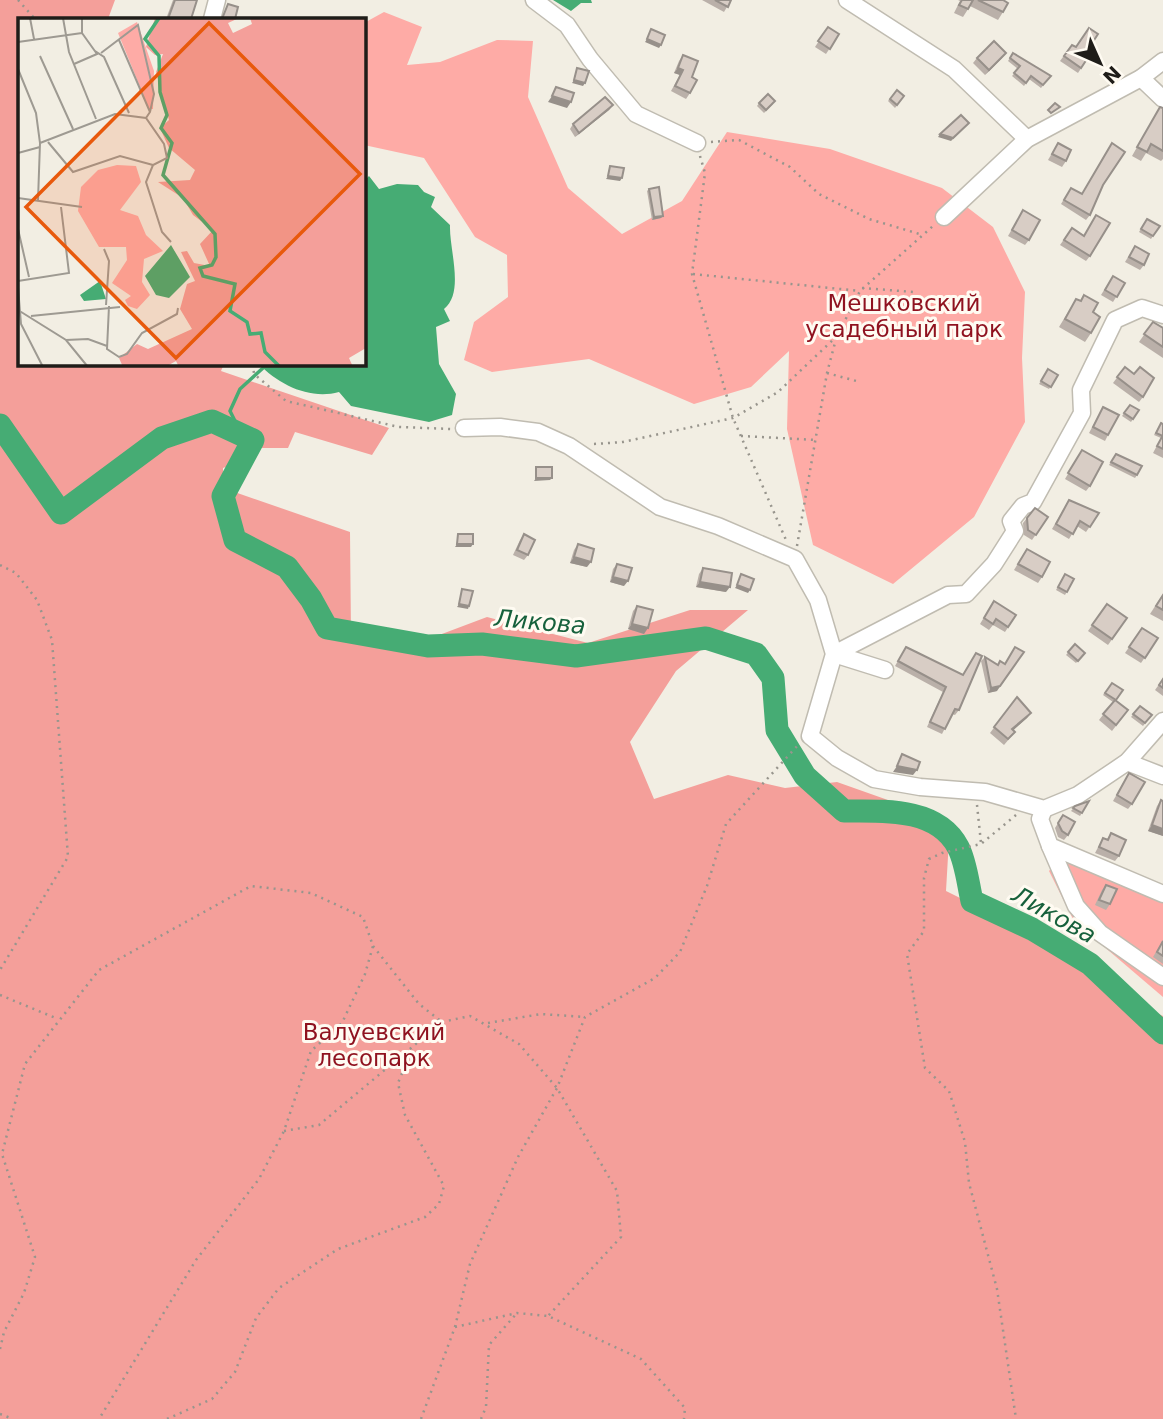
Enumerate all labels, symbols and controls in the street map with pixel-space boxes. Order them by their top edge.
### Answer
inset map [18,18,366,366]
north arrow [1065,28,1135,98]
text: N [1099,62,1125,88]
park label: Мешковский усадебный парк [805,290,1003,342]
water label: Ликова [492,604,587,640]
water label: Ликова [1006,880,1101,949]
park label: Валуевский лесопарк [303,1019,445,1071]

